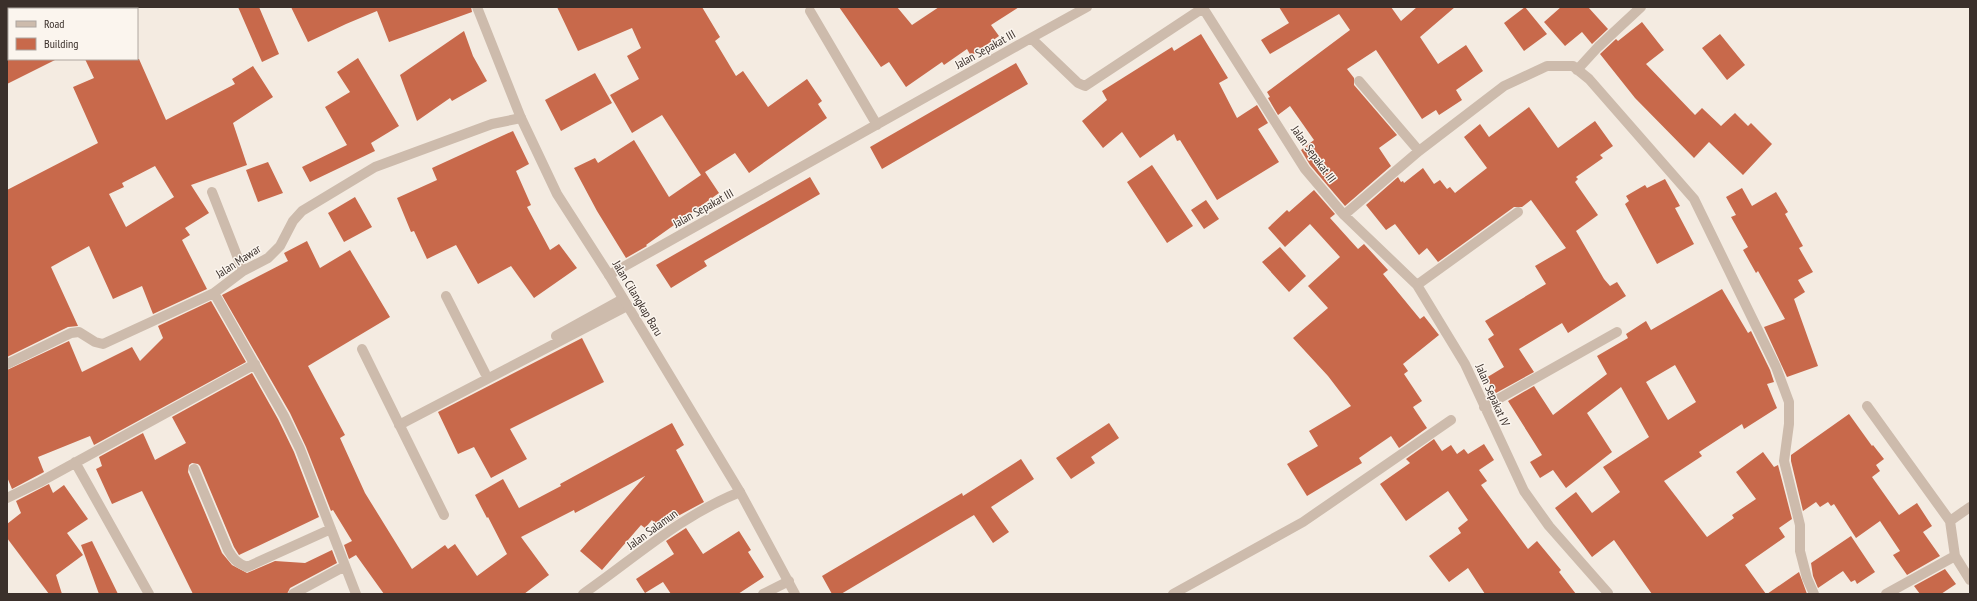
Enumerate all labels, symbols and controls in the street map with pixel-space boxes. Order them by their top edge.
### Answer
legend [8,8,138,60]
text: Road [44,16,64,31]
street label: Jalan Sepakat III [951,26,1018,72]
text: Building [44,36,79,51]
street label: Jalan Sepakat III [1288,122,1340,185]
street label: Jalan Sepakat III [669,185,736,231]
street label: Jalan Mawar [212,241,264,282]
street label: Jalan Cilangkap Baru [609,257,666,338]
street label: Jalan Sepakat IV [1472,360,1514,429]
street label: Jalan Salamun [623,506,680,553]

